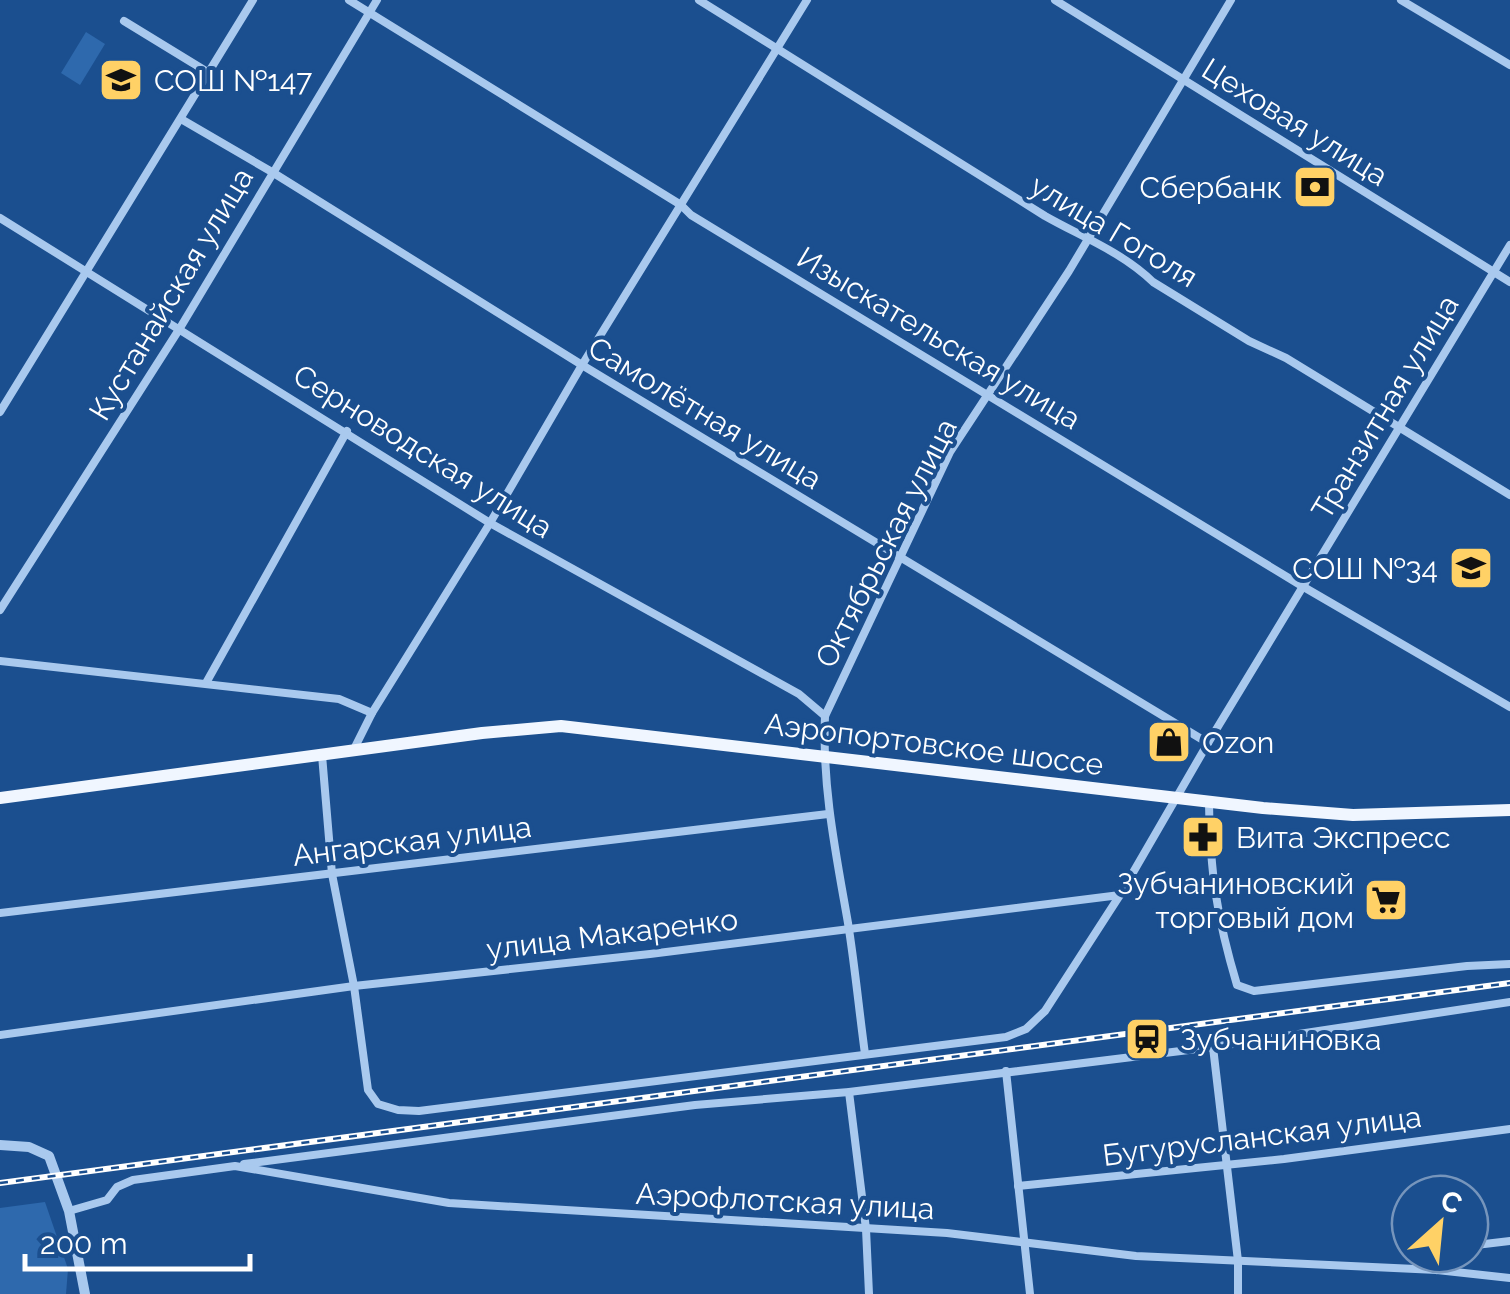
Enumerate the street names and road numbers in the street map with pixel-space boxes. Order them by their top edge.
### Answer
street label: Цеховая улица [1196,51,1394,193]
street label: Кустанайская улица [82,162,260,426]
street label: улица Гоголя [1024,167,1204,295]
street label: Изыскательская улица [791,239,1087,437]
street label: Транзитная улица [1304,289,1466,525]
street label: Самолётная улица [582,330,828,496]
street label: Серноводская улица [287,357,559,545]
street label: Октябрьская улица [808,413,964,673]
street label: Аэропортовское шоссе [763,706,1105,782]
street label: Ангарская улица [291,809,533,873]
street label: улица Макаренко [484,901,740,967]
street label: Бугурусланская улица [1101,1099,1423,1173]
street label: Аэрофлотская улица [635,1176,935,1226]

